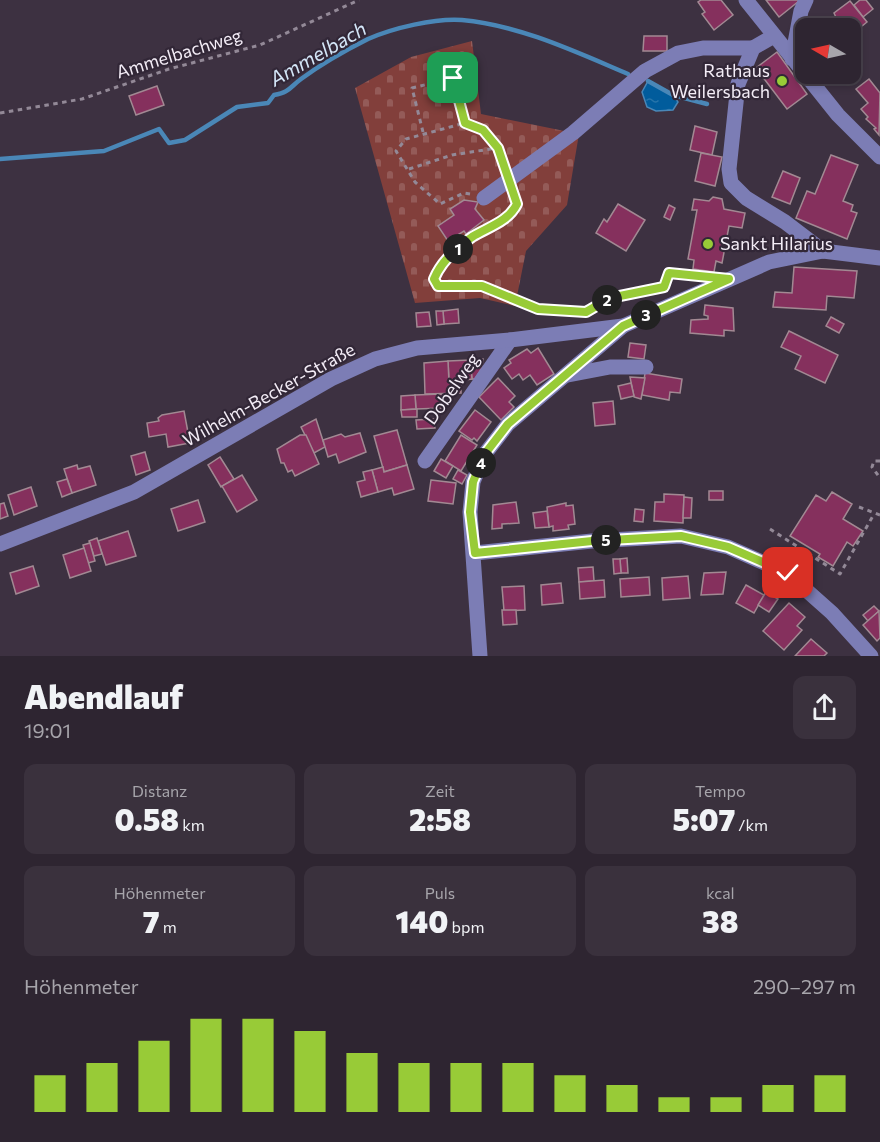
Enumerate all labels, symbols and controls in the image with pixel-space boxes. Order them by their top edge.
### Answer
water label: Ammelbach [264,16,370,91]
north arrow [795,18,861,84]
map controls [795,18,861,84]
street label: Ammelbachweg [113,23,244,83]
pin [427,52,478,103]
place label: Rathaus Weilersbach [670,59,770,102]
icon: arrive [436,61,469,94]
marker: Rathaus Weilersbach [775,74,789,88]
place label: Sankt Hilarius [720,232,833,254]
pin: 1 [443,234,473,264]
marker: Sankt Hilarius [701,237,715,251]
text: 1 [454,239,462,258]
pin: 2 [592,285,622,315]
text: 2 [602,290,612,309]
pin: 3 [631,300,661,330]
text: 3 [641,305,651,324]
street label: Wilhelm-Becker-Straße [179,338,358,451]
street label: Dobelweg [419,348,484,428]
pin: 4 [466,448,496,478]
text: 4 [476,453,486,472]
pin: 5 [591,525,621,555]
text: 5 [601,530,611,549]
pin [762,547,813,598]
icon: check [771,556,804,589]
text: Abendlauf [24,675,183,716]
button: share [793,676,856,739]
text: 19:01 [24,718,71,742]
text: Distanz [132,781,187,800]
text: Zeit [425,781,455,800]
text: Tempo [695,781,746,800]
text: 0.58 [115,800,179,837]
text: 2:58 [409,800,471,837]
text: 5:07 [673,800,735,837]
text: km [179,815,205,834]
text: /km [735,815,768,834]
text: Höhenmeter [114,883,206,902]
text: Puls [425,883,455,902]
text: kcal [706,883,735,902]
text: 7 [143,902,160,939]
text: 140 [396,902,448,939]
text: 38 [702,902,739,939]
text: m [160,917,177,936]
text: bpm [448,917,484,936]
text: Höhenmeter [24,974,139,998]
text: 290–297 m [753,974,856,998]

